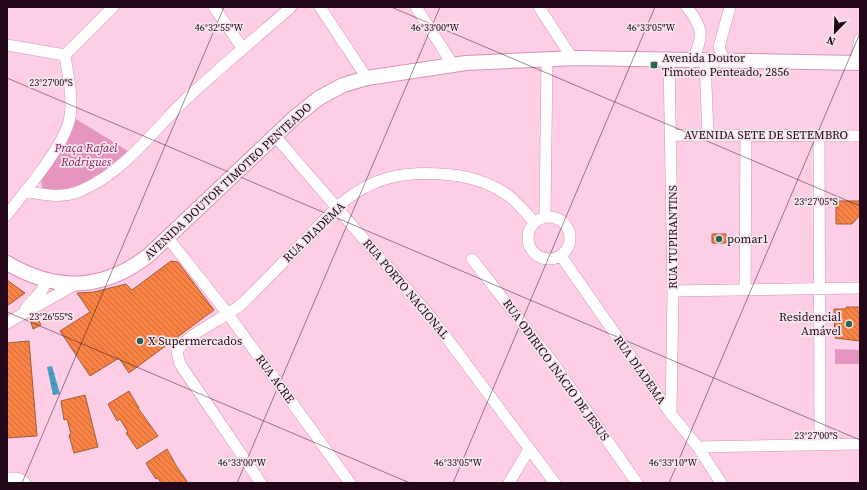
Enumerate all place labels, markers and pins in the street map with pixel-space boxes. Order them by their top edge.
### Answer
place label: Avenida Doutor Timoteo Penteado, 2856 [662,50,789,80]
marker: Avenida Doutor Timoteo Penteado, 2856 [649,60,659,70]
place label: pomar1 [727,231,769,247]
marker: pomar1 [714,234,724,244]
place label: Residencial Amável [779,309,841,339]
marker: Residencial Amável [844,319,854,329]
place label: X Supermercados [148,333,242,349]
marker: X Supermercados [135,336,145,346]

